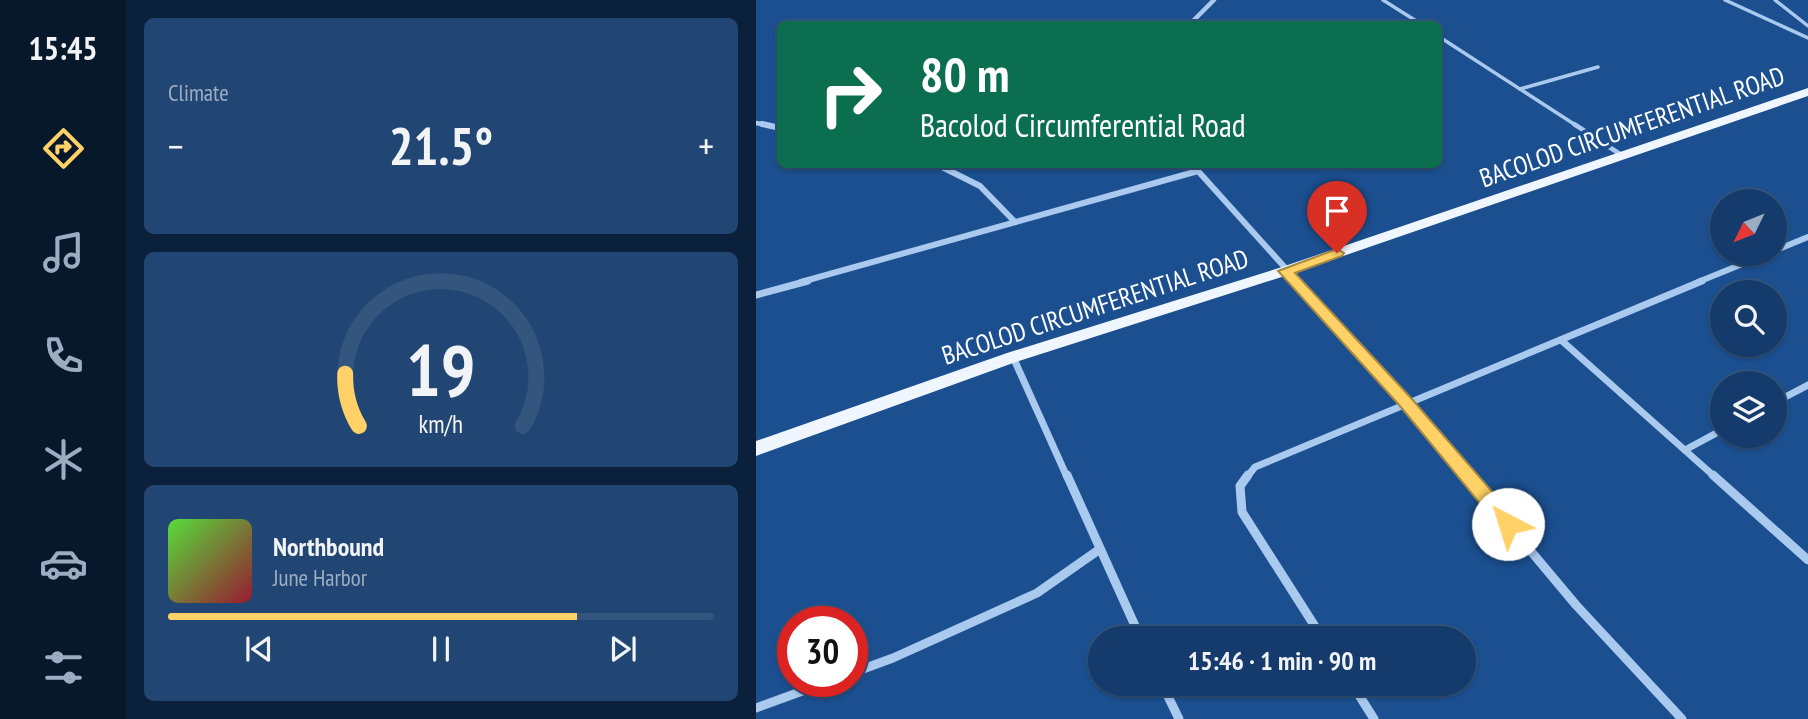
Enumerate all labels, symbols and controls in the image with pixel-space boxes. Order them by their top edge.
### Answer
text: 15:45 [28,27,98,69]
text: 80 m [920,42,1009,106]
icon: right [805,49,896,140]
street label: BACOLOD CIRCUMFERENTIAL ROAD [1475,59,1789,194]
text: Climate [168,78,229,107]
text: Bacolod Circumferential Road [920,104,1246,146]
text: 21.5° [389,112,493,179]
text: − [168,121,184,170]
text: + [698,121,714,170]
icon: directions [39,124,88,173]
pin [1307,181,1367,253]
north arrow [1710,189,1787,266]
map controls [1710,189,1787,448]
icon: arrive [1318,192,1356,230]
icon: music [39,228,88,277]
street label: BACOLOD CIRCUMFERENTIAL ROAD [937,241,1252,372]
button: search [1710,280,1787,357]
text: 19 [406,322,476,416]
icon: phone [39,331,88,380]
button: layers [1710,371,1787,448]
text: km/h [419,407,463,439]
icon: climate [39,435,88,484]
position arrow [1471,487,1545,561]
text: Northbound [273,530,384,563]
icon: car [39,539,88,588]
text: June Harbor [273,563,367,592]
speed limit sign: 30 [777,606,868,697]
icon: previous [240,630,278,668]
icon: pause [422,630,460,668]
icon: next [604,630,642,668]
icon: filters [39,643,88,692]
text: 15:46 · 1 min · 90 m [1188,644,1376,677]

